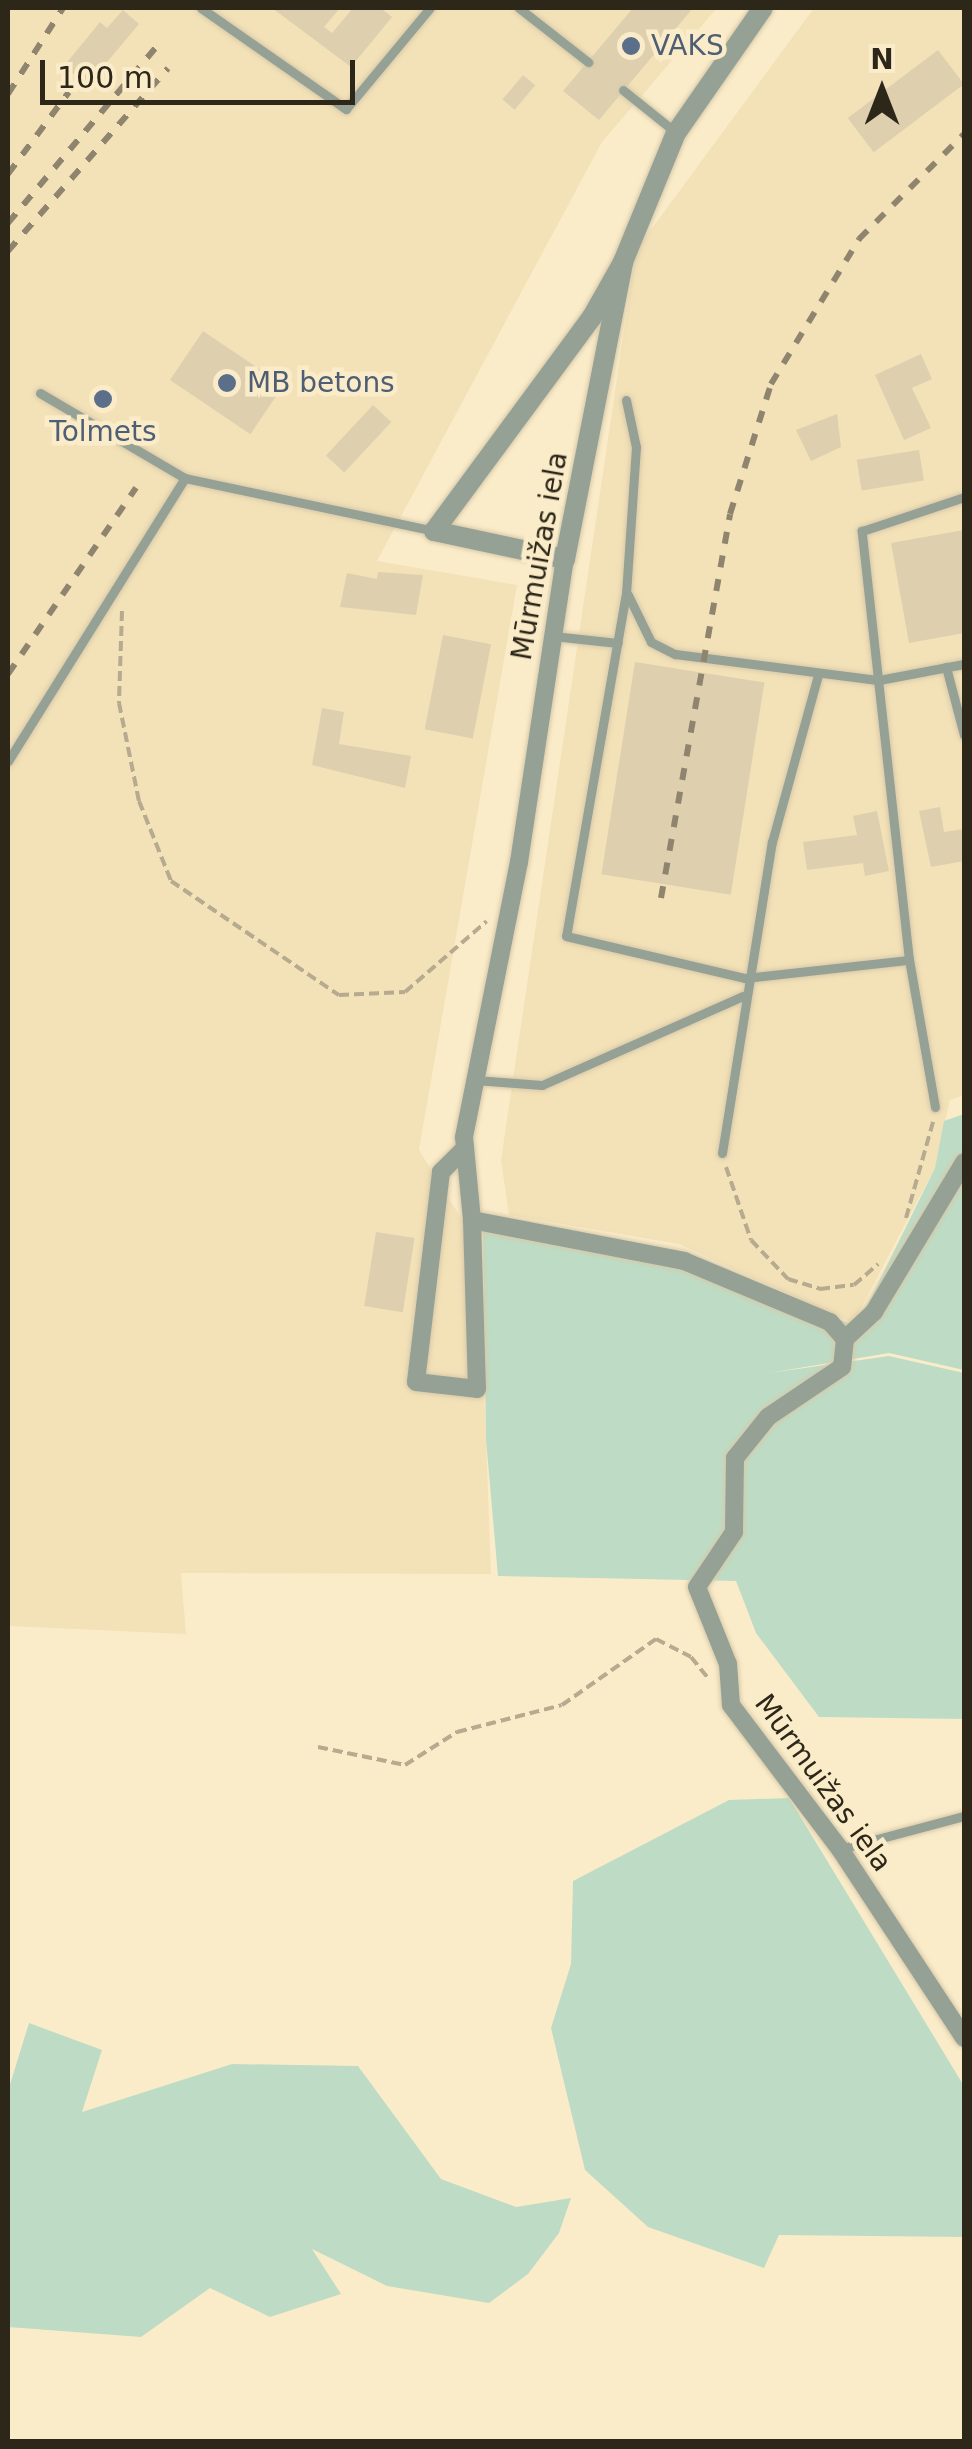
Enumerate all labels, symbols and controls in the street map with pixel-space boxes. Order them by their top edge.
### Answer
place label: VAKS [651,29,724,63]
marker: VAKS [620,35,642,57]
scale bar [45,40,360,102]
north arrow [832,40,932,140]
text: N [870,43,894,76]
text: 100 m [57,60,153,95]
place label: MB betons [247,366,395,400]
marker: MB betons [216,372,238,394]
marker: Tolmets [92,388,114,410]
place label: Tolmets [49,415,157,449]
street label: Mūrmuižas iela [505,449,575,663]
street label: Mūrmuižas iela [747,1688,899,1878]

